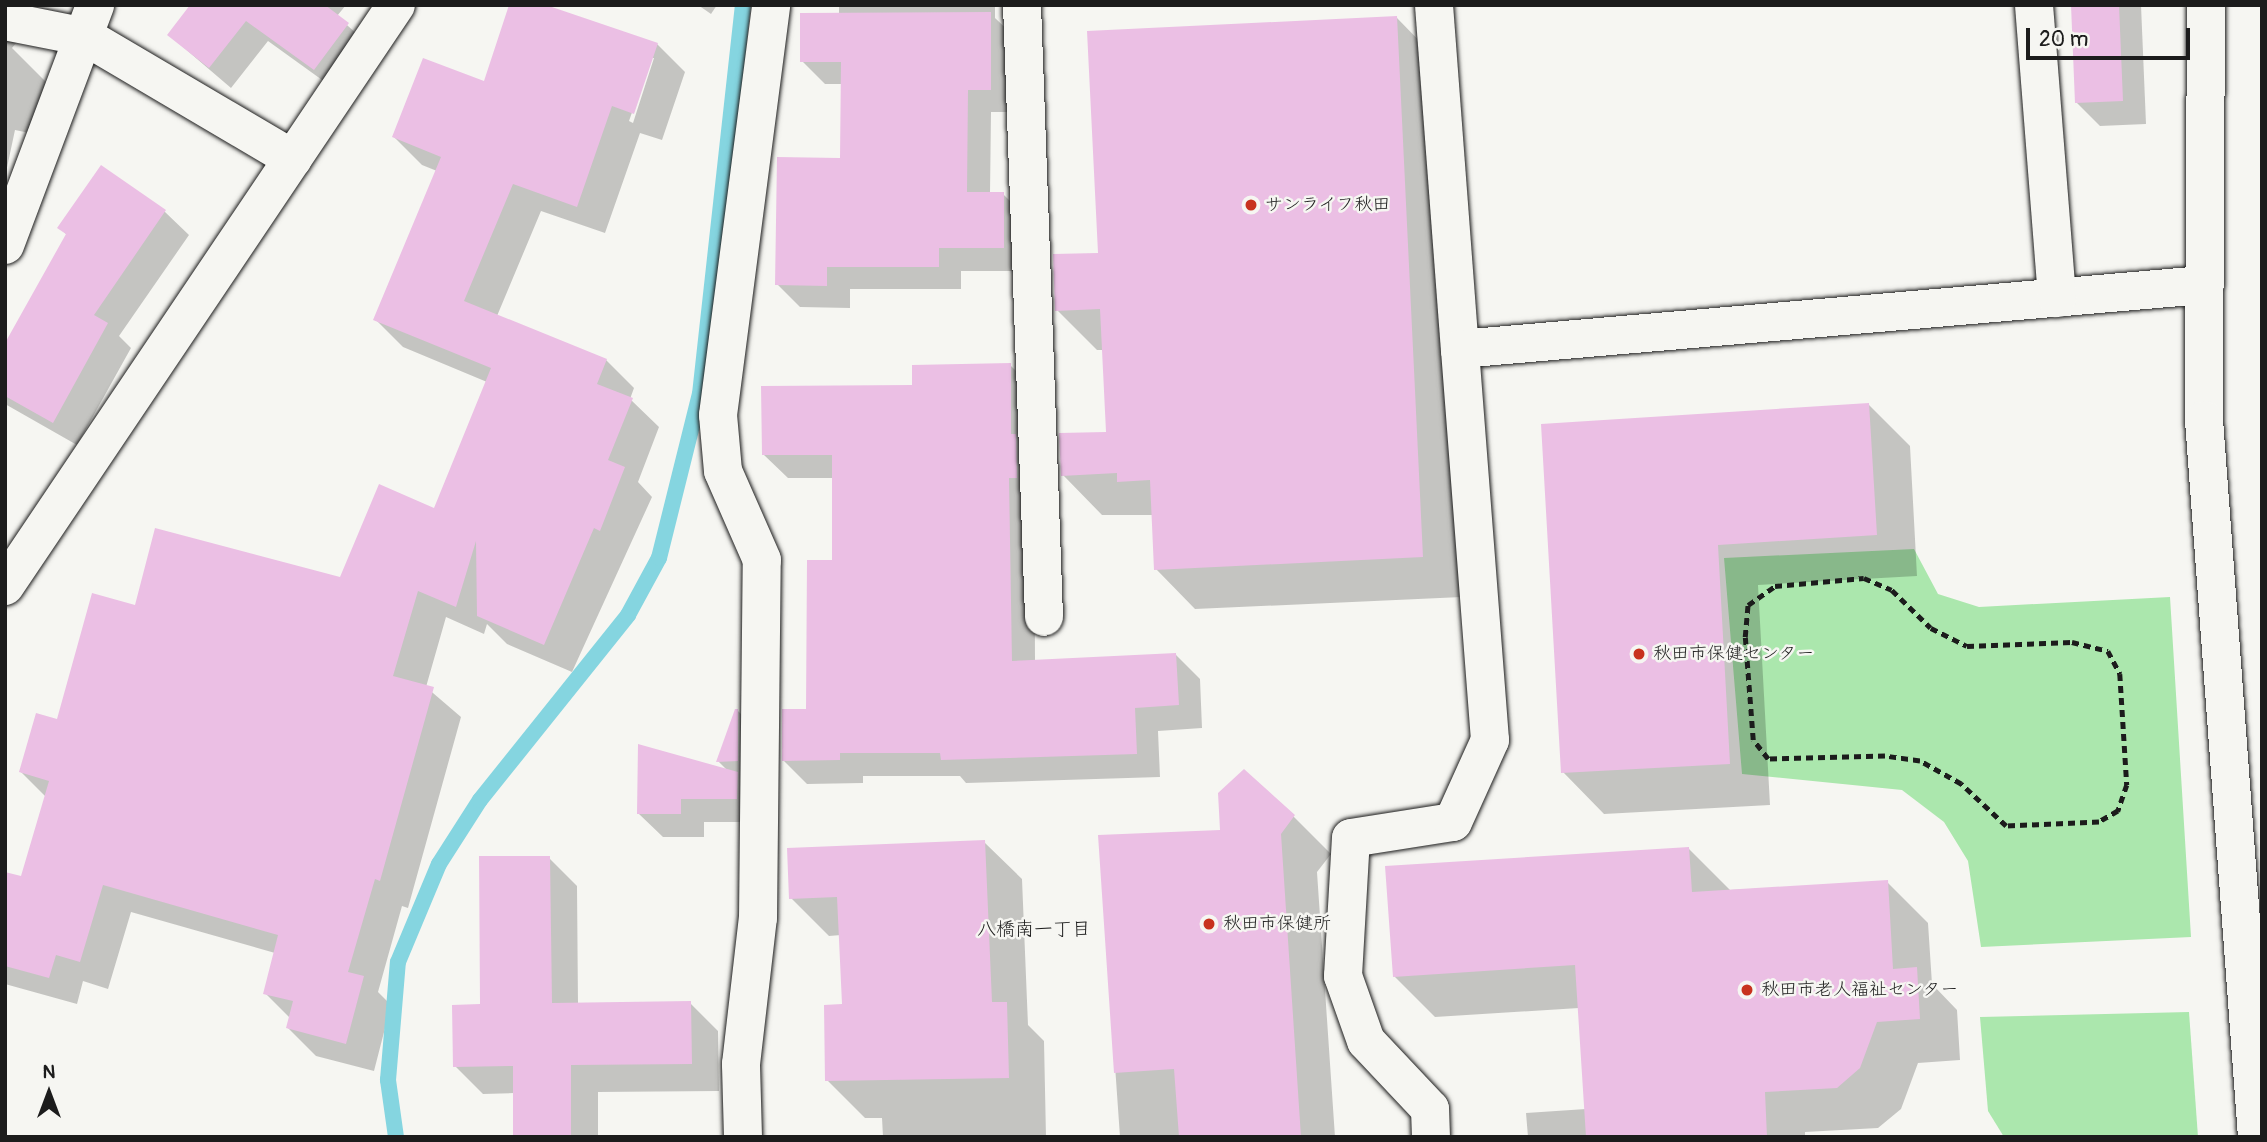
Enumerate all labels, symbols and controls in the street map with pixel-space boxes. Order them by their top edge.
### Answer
scale bar [2029,14,2194,58]
text: 20 m [2039,26,2088,53]
place label: サンライフ秋田 [1265,194,1391,216]
marker: サンライフ秋田 [1243,197,1259,213]
place label: 秋田市保健センター [1653,643,1815,665]
marker: 秋田市保健センター [1631,646,1647,662]
place label: 秋田市保健所 [1223,913,1331,935]
marker: 秋田市保健所 [1201,916,1217,932]
district label: 八橋南一丁目 [977,919,1091,941]
place label: 秋田市老人福祉センター [1761,979,1959,1001]
marker: 秋田市老人福祉センター [1739,982,1755,998]
north arrow [14,1058,84,1128]
text: N [43,1060,55,1084]

